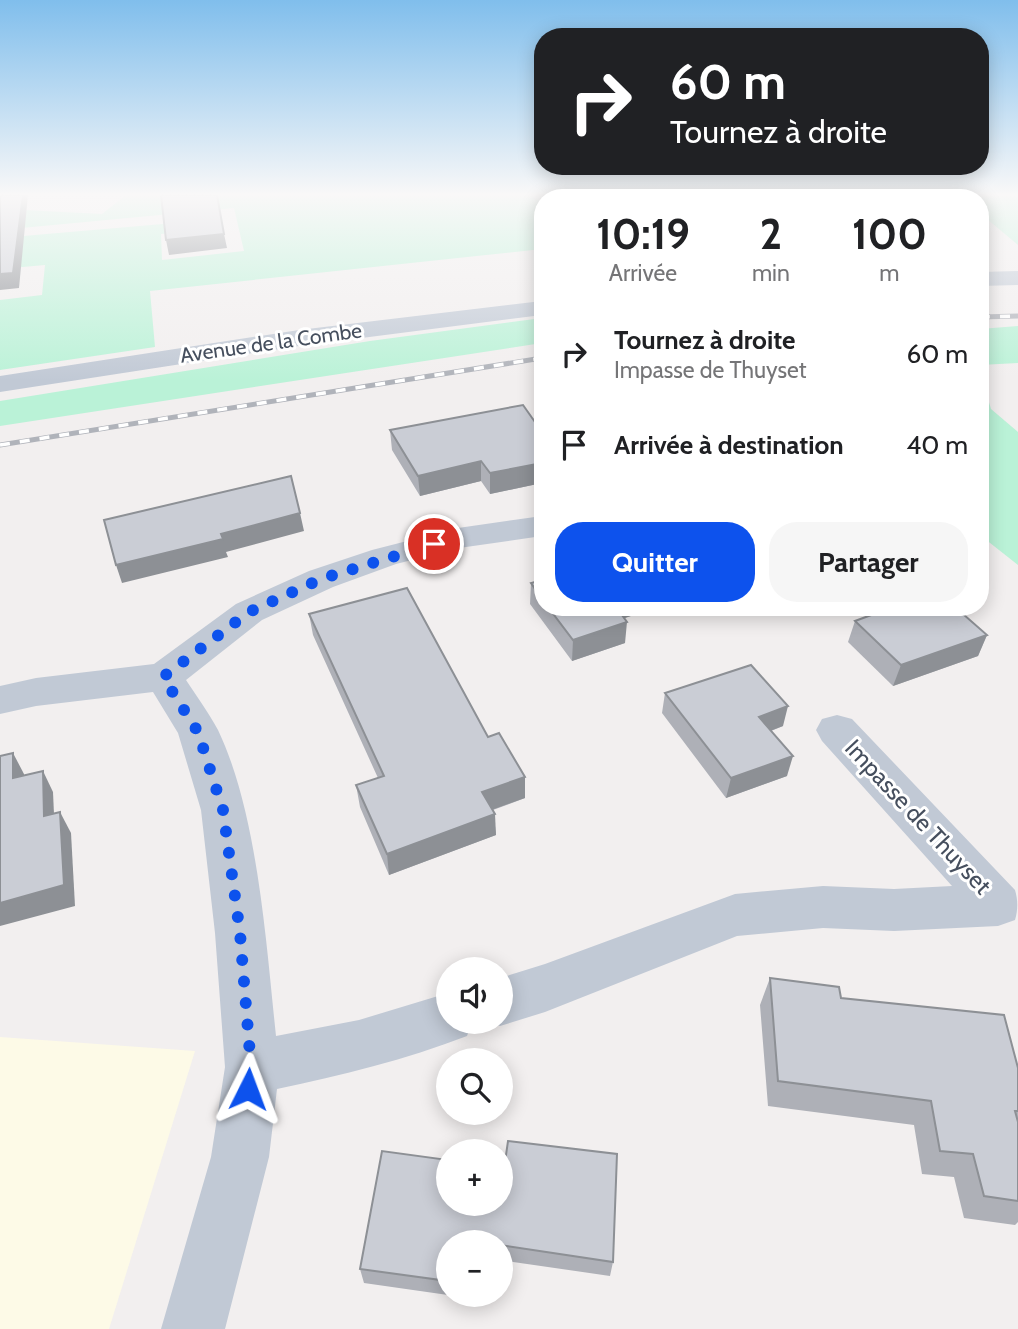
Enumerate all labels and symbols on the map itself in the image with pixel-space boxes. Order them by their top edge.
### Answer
street label: Avenue de la Combe [178,317,364,368]
pin [404,514,464,574]
street label: Impasse de Thuyset [839,733,998,900]
position arrow [211,1052,285,1126]

